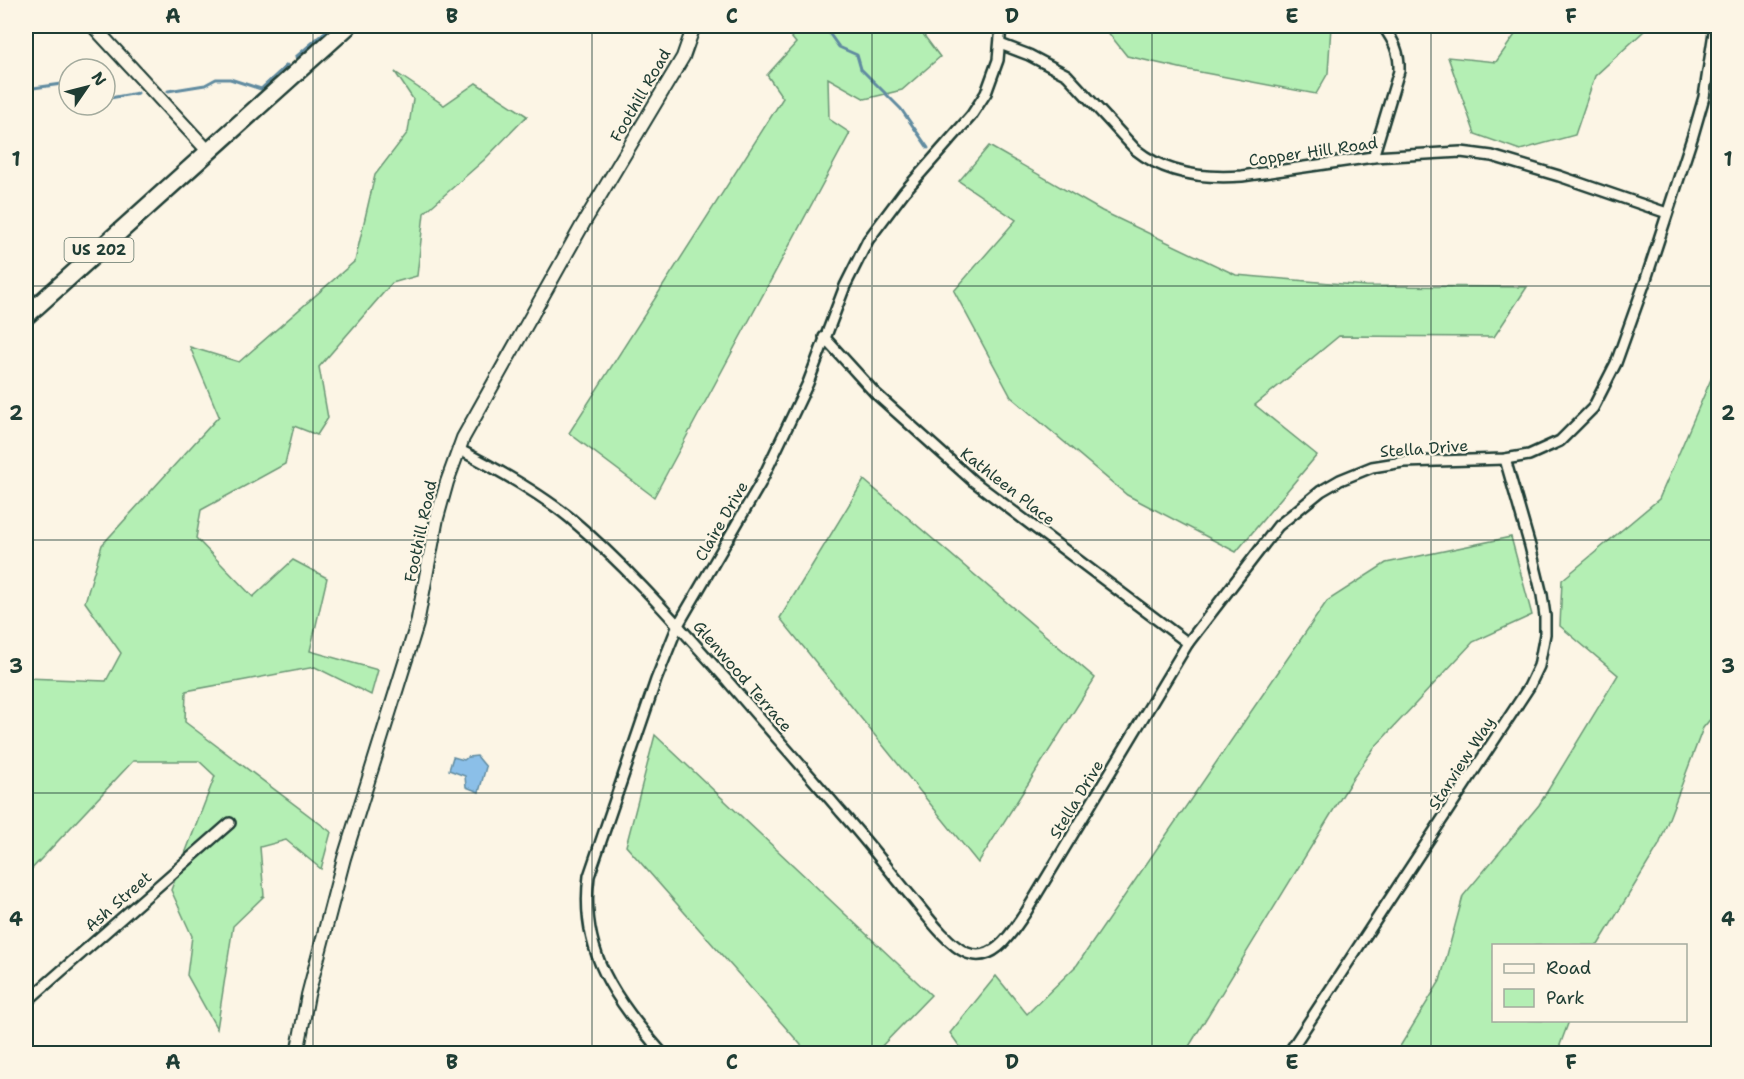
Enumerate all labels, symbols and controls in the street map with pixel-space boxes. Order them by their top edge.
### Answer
text: A [165,3,181,29]
text: B [446,3,458,29]
text: C [726,3,738,29]
text: D [1005,3,1019,29]
text: E [1285,3,1299,29]
text: F [1565,3,1577,29]
street label: Foothill Road [605,45,675,145]
north arrow [57,57,117,117]
text: N [87,67,111,90]
street label: Copper Hill Road [1247,132,1379,171]
text: 1 [11,146,21,172]
text: 1 [1723,146,1733,172]
road number: US 202 [64,238,134,262]
text: 2 [9,400,23,426]
text: 2 [1721,400,1735,426]
street label: Stella Drive [1379,435,1469,462]
street label: Kathleen Place [956,443,1059,530]
street label: Claire Drive [690,477,753,565]
street label: Foothill Road [399,478,442,584]
street label: Glenwood Terrace [688,616,797,736]
text: 3 [9,653,23,679]
text: 3 [1721,653,1735,679]
street label: Starview Way [1423,713,1499,814]
street label: Stella Drive [1045,756,1108,843]
street label: Ash Street [81,867,156,936]
text: 4 [9,906,23,932]
text: 4 [1721,906,1735,932]
legend [1492,944,1687,1022]
text: Road [1546,956,1591,980]
text: Park [1546,986,1585,1010]
text: A [165,1049,181,1075]
text: B [446,1049,458,1075]
text: C [726,1049,738,1075]
text: D [1005,1049,1019,1075]
text: E [1285,1049,1299,1075]
text: F [1565,1049,1577,1075]

